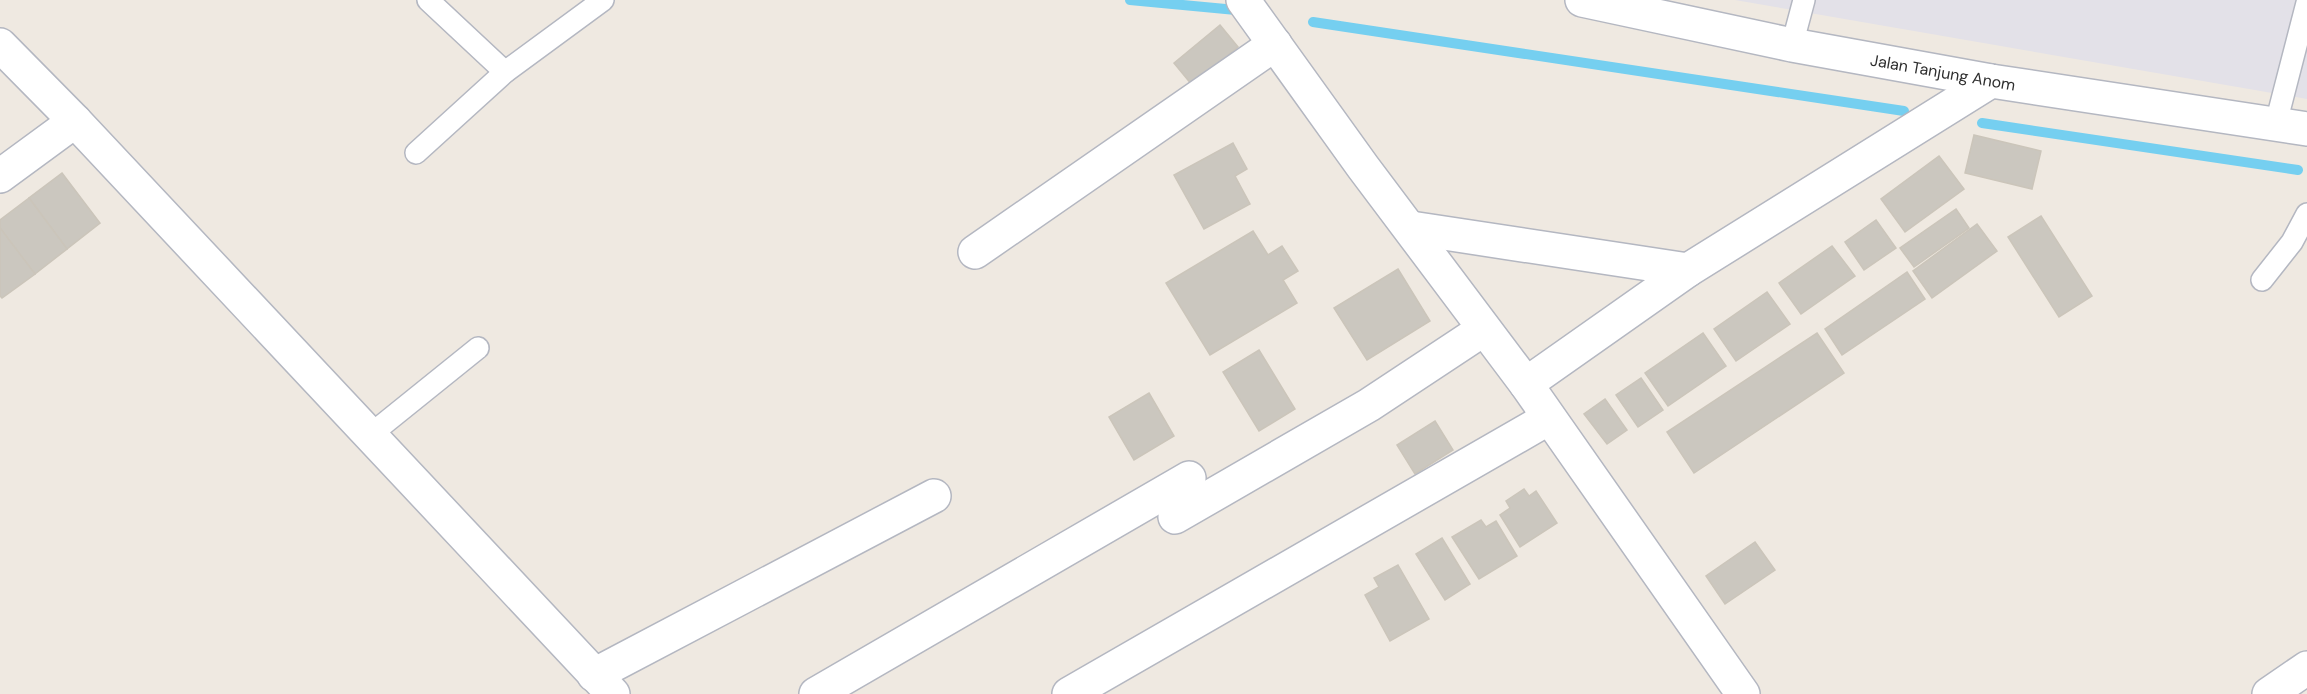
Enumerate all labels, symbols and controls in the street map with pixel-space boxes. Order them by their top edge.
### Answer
street label: Jalan Tanjung Anom [1869,49,2017,96]

